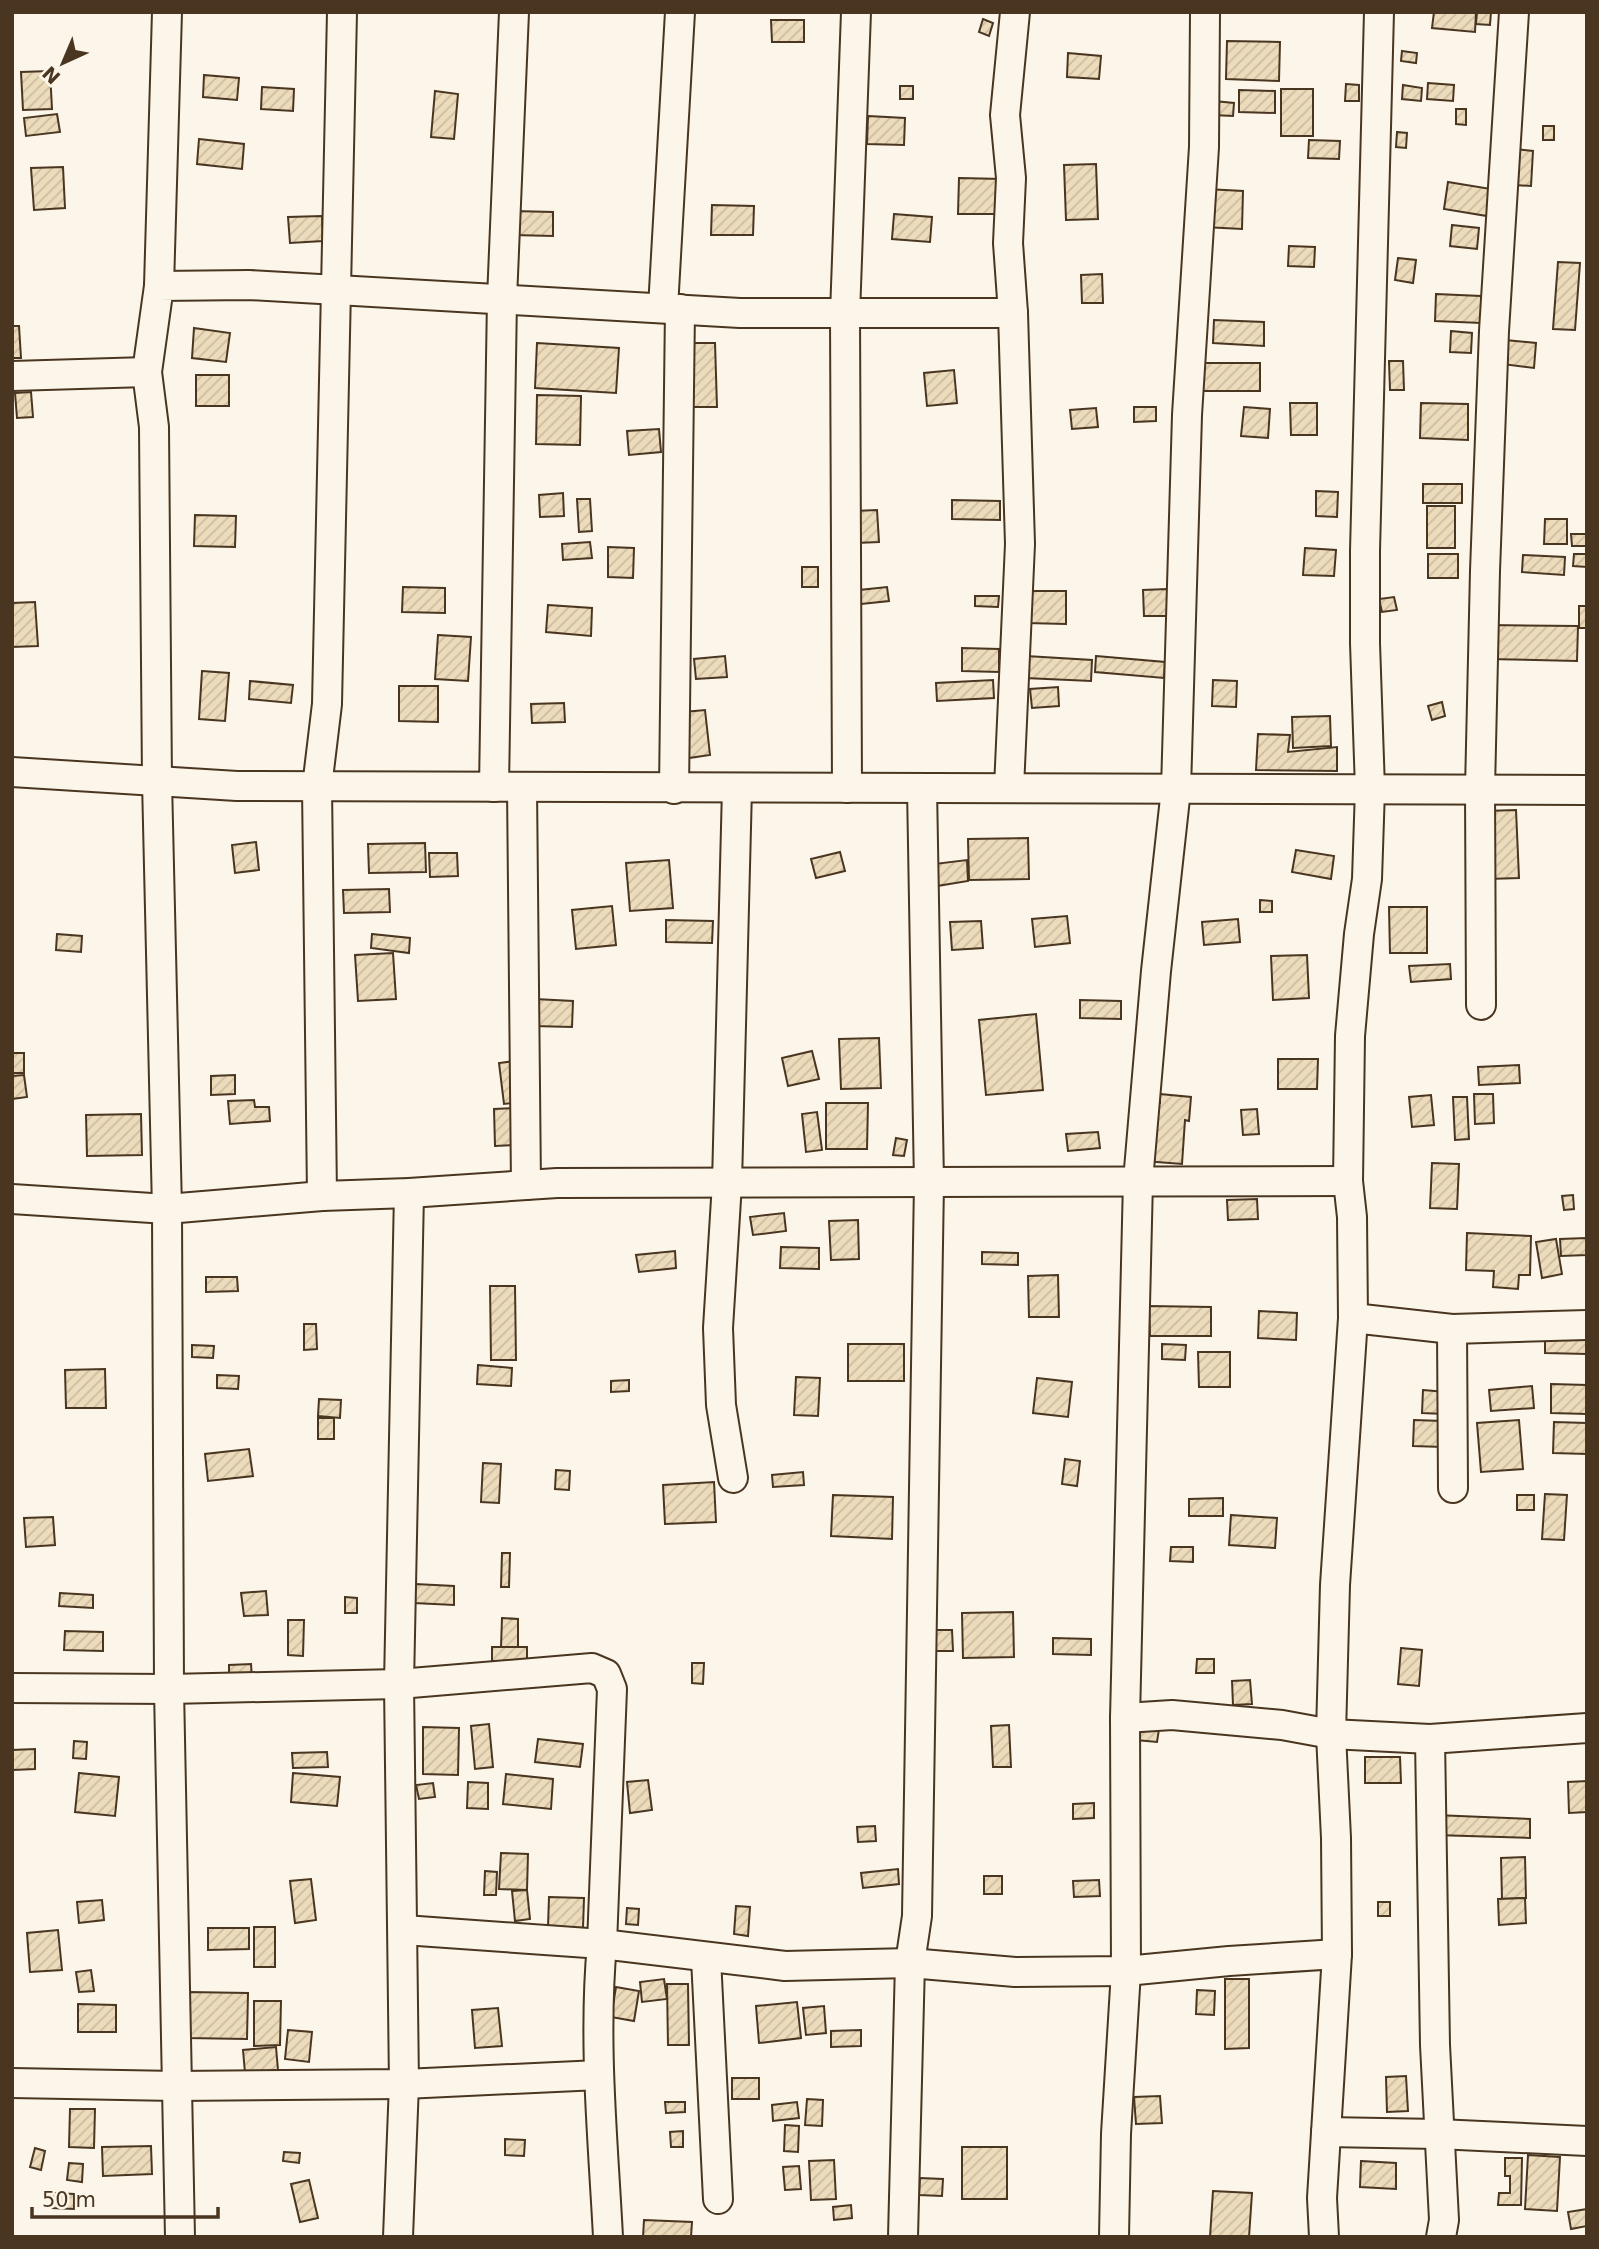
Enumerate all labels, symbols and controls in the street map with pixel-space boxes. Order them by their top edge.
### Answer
north arrow [28,28,98,98]
text: N [38,62,65,89]
scale bar [32,2176,217,2220]
text: 50 m [42,2188,96,2212]

